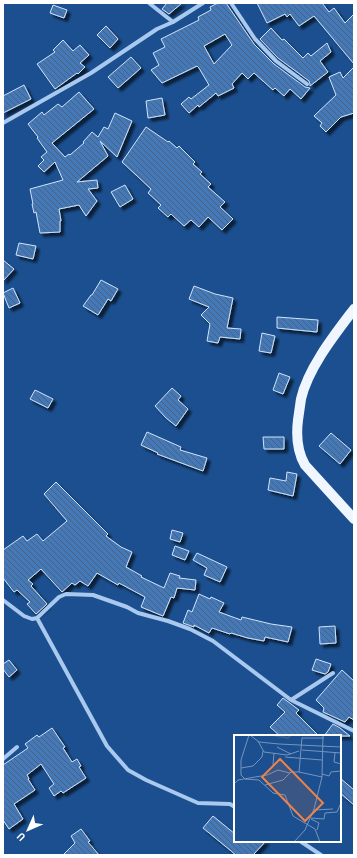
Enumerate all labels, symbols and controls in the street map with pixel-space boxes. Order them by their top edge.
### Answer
inset map [234,735,341,842]
north arrow [8,810,48,850]
text: U [14,830,28,844]

